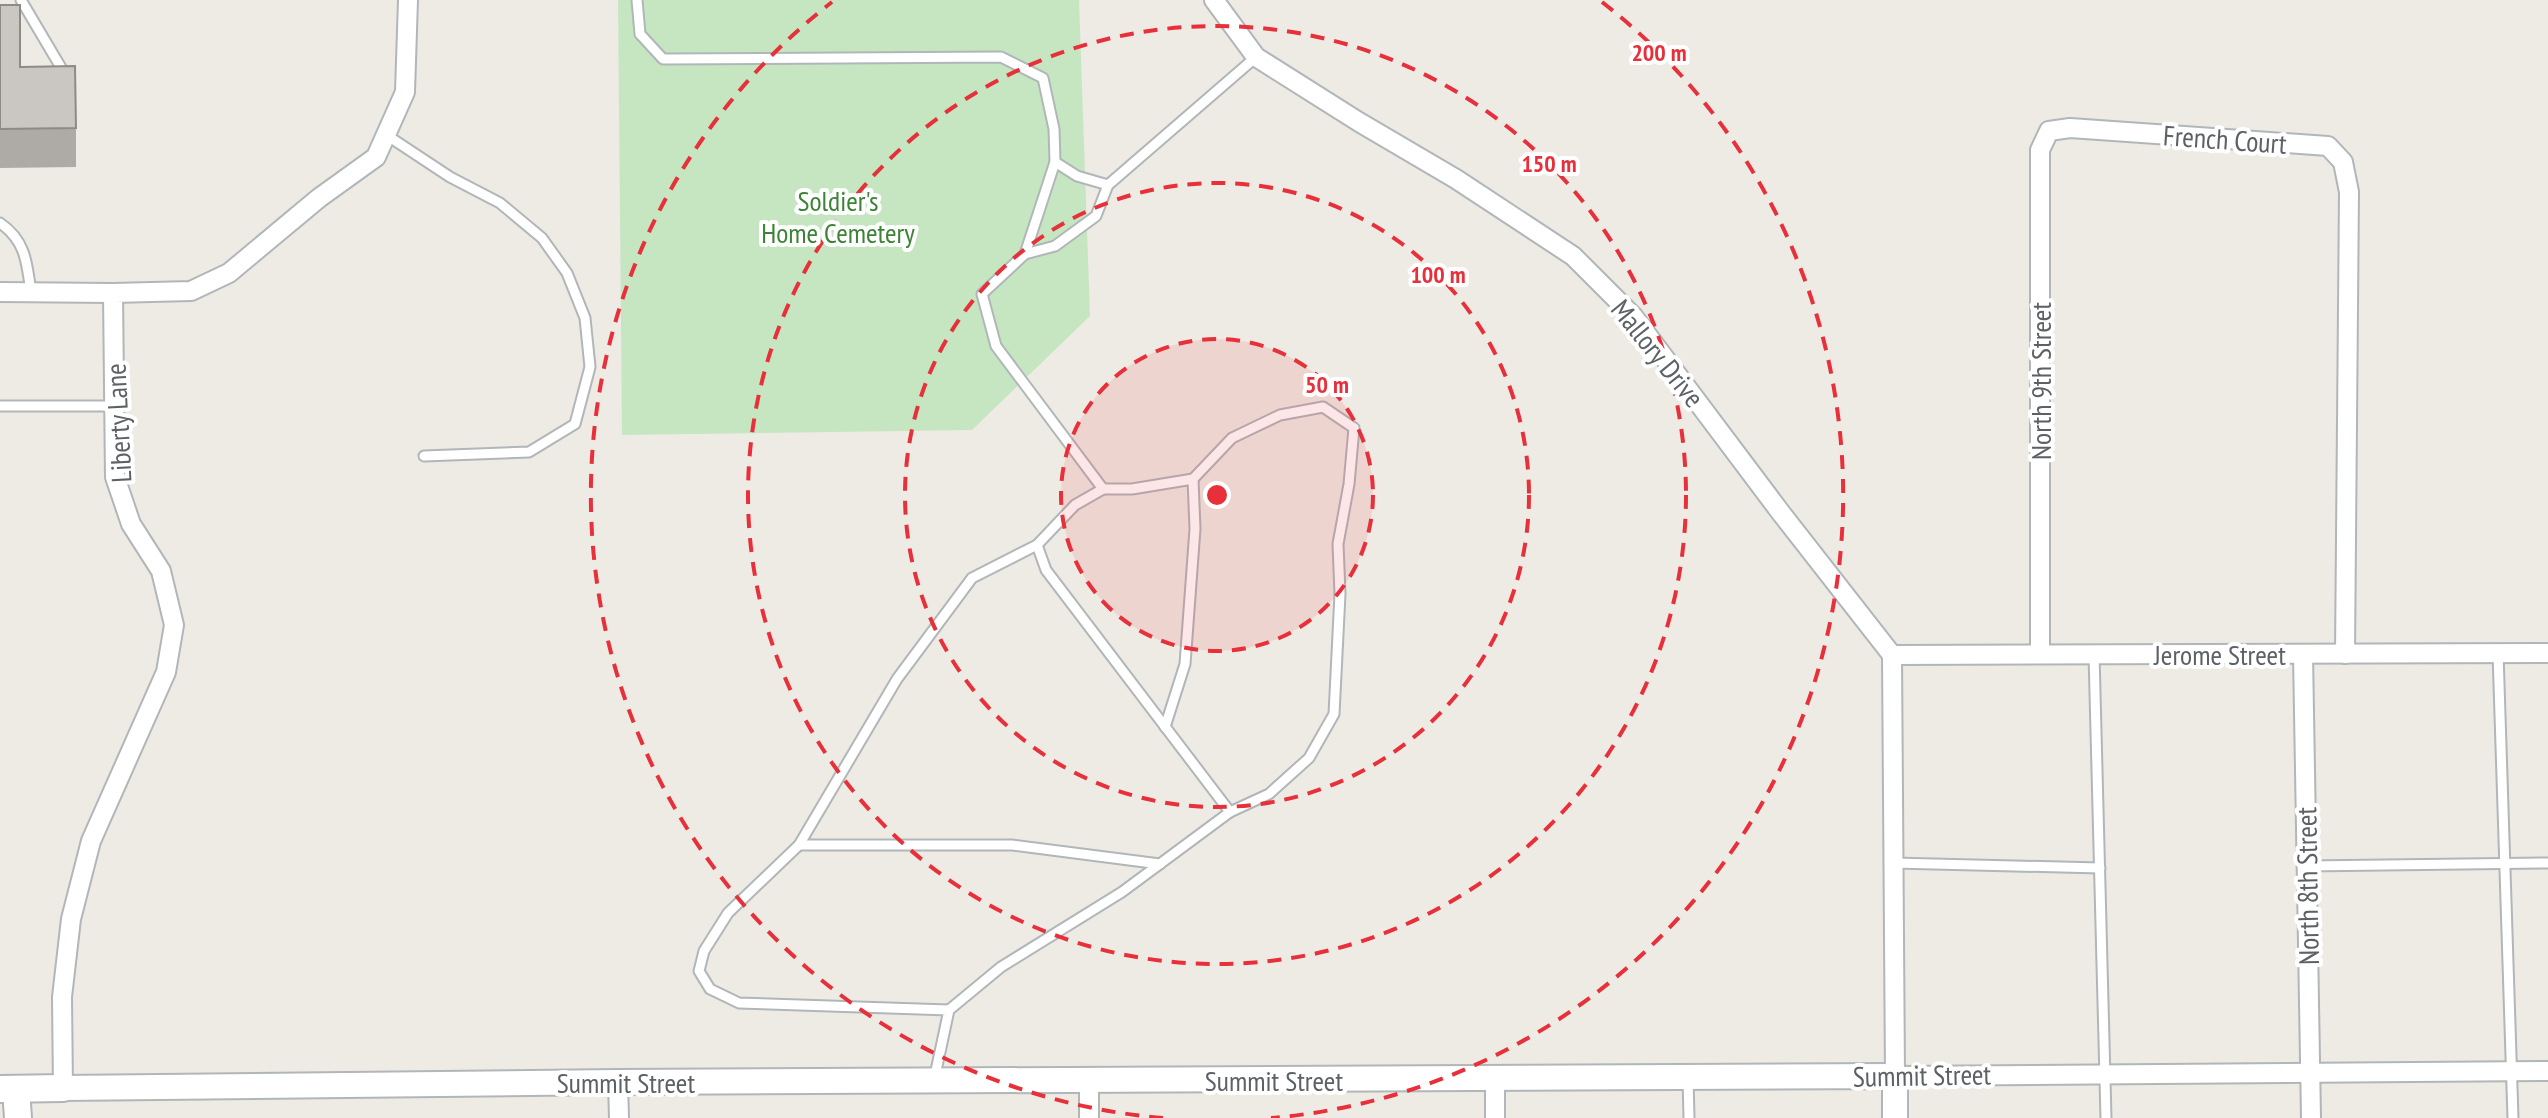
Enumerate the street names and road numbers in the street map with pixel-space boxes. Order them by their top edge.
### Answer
street label: French Court [2162,116,2288,162]
street label: Mallory Drive [1603,291,1713,415]
street label: North 9th Street [2022,302,2059,460]
street label: Liberty Lane [96,362,140,484]
street label: Jerome Street [2153,636,2286,673]
street label: North 8th Street [2287,806,2327,965]
street label: Summit Street [1853,1055,1992,1095]
street label: Summit Street [1205,1062,1343,1099]
street label: Summit Street [557,1064,695,1101]

